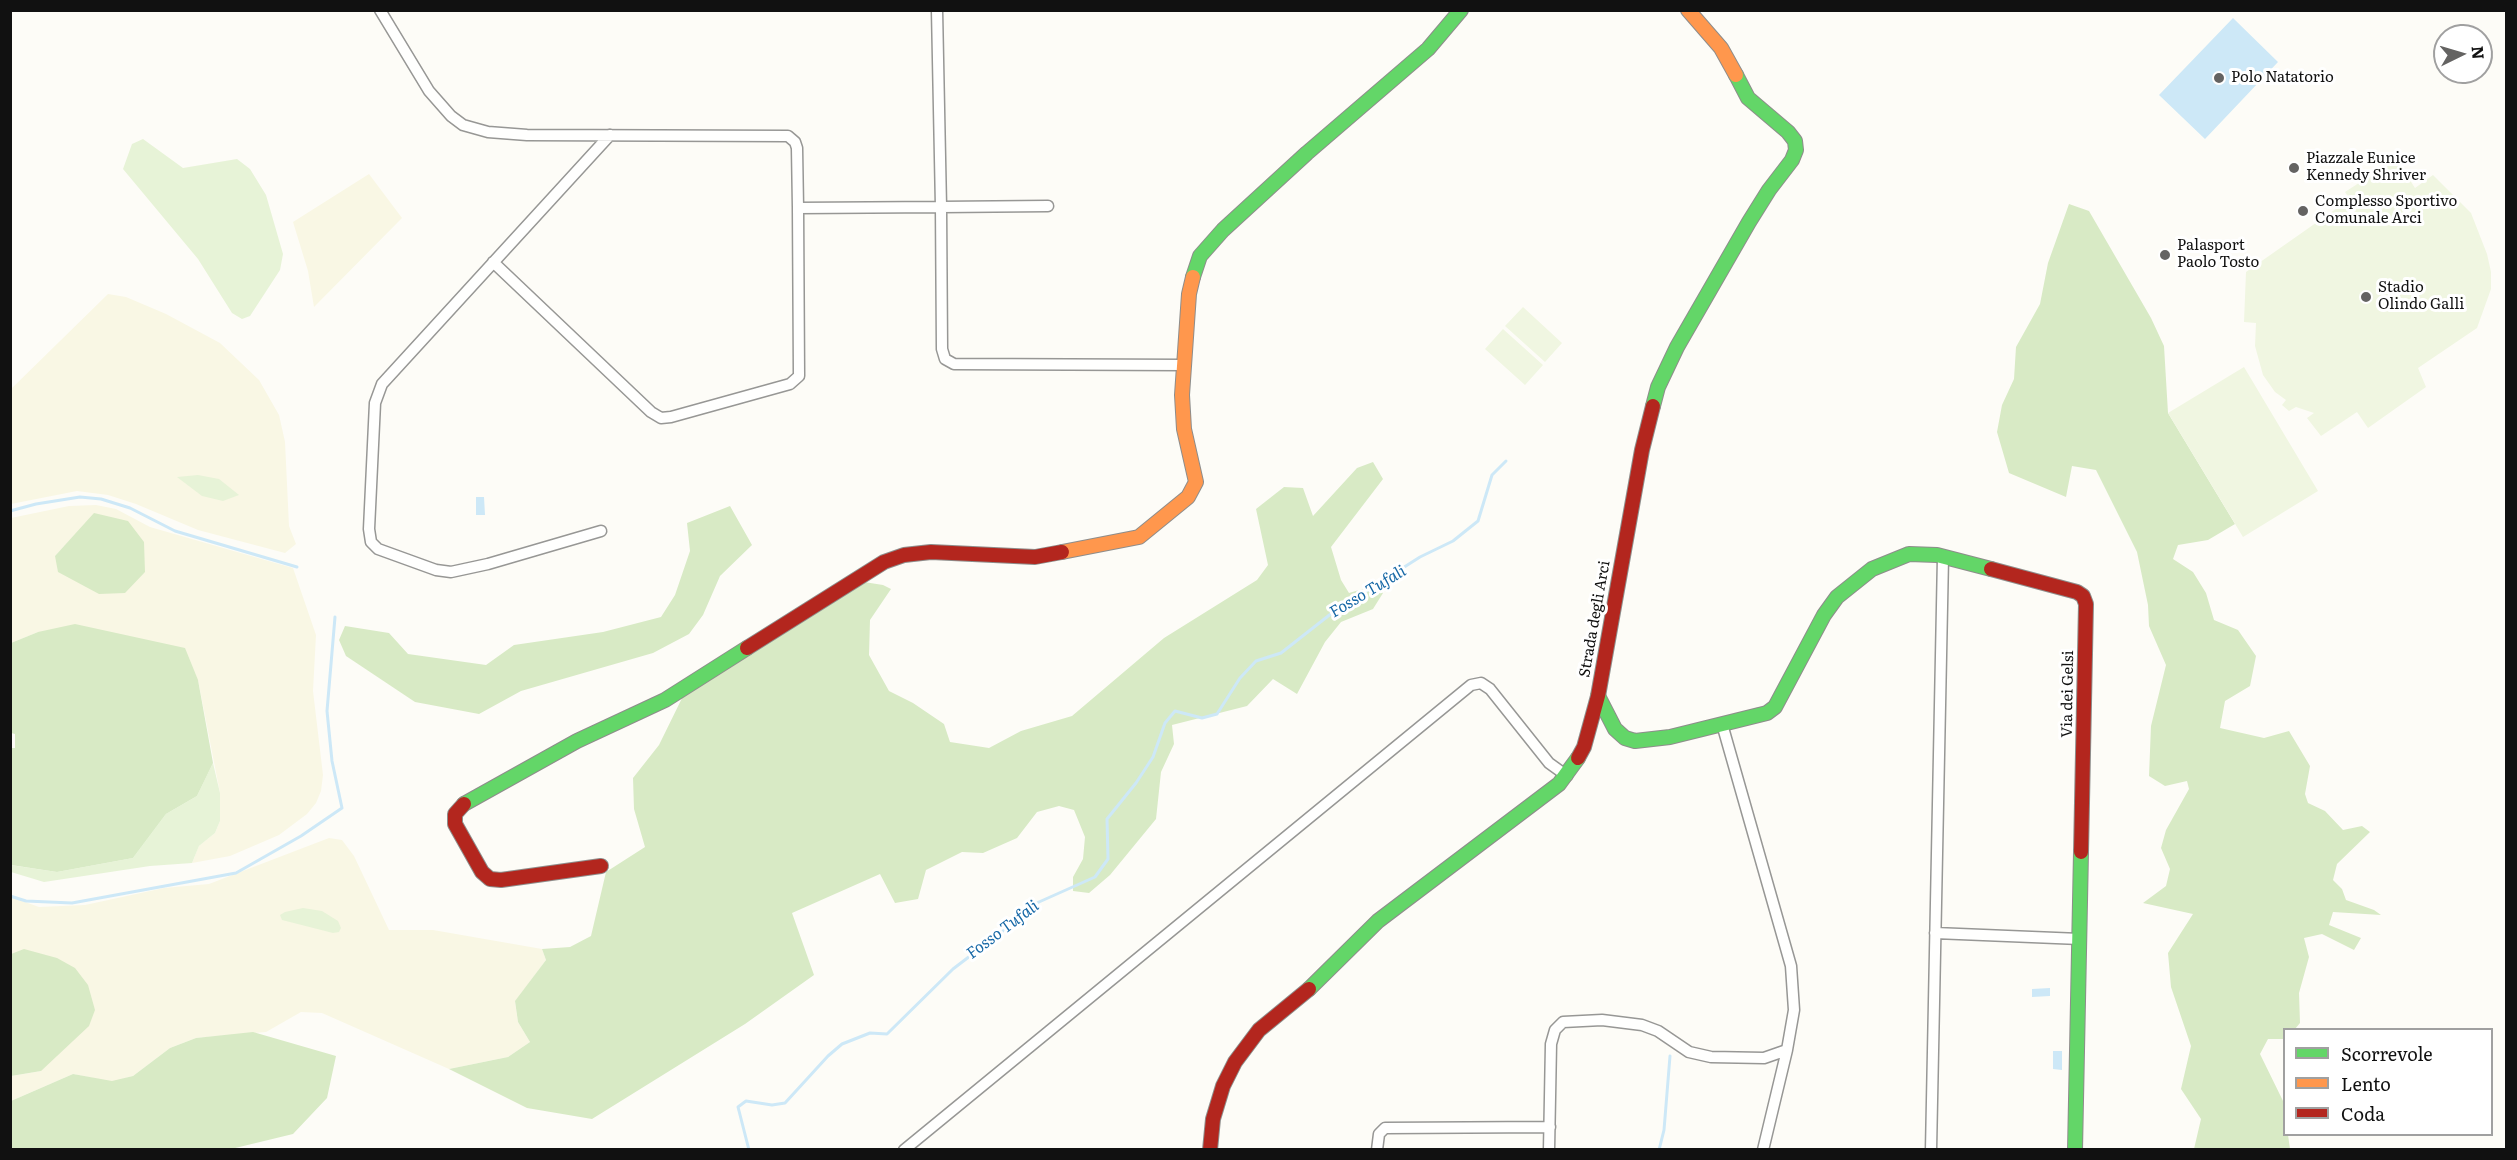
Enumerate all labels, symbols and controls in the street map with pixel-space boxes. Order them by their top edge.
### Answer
north arrow [2433,24,2493,84]
text: N [2466,45,2491,60]
place label: Polo Natatorio [2231,69,2334,87]
marker: Polo Natatorio [2212,71,2226,85]
place label: Piazzale Eunice Kennedy Shriver [2306,150,2426,185]
marker: Piazzale Eunice Kennedy Shriver [2287,161,2301,175]
place label: Complesso Sportivo Comunale Arci [2315,193,2457,228]
marker: Complesso Sportivo Comunale Arci [2296,204,2310,218]
place label: Palasport Paolo Tosto [2177,237,2259,272]
marker: Palasport Paolo Tosto [2158,248,2172,262]
place label: Stadio Olindo Galli [2378,279,2464,314]
marker: Stadio Olindo Galli [2359,290,2373,304]
street label: Strada degli Arci [1576,559,1614,679]
water label: Fosso Tufali [1326,562,1410,622]
street label: Via dei Gelsi [2058,650,2078,738]
water label: Fosso Tufali [963,897,1043,963]
legend [2283,1028,2493,1136]
text: Scorrevole [2341,1040,2433,1067]
text: Lento [2341,1070,2391,1097]
text: Coda [2341,1100,2385,1127]

